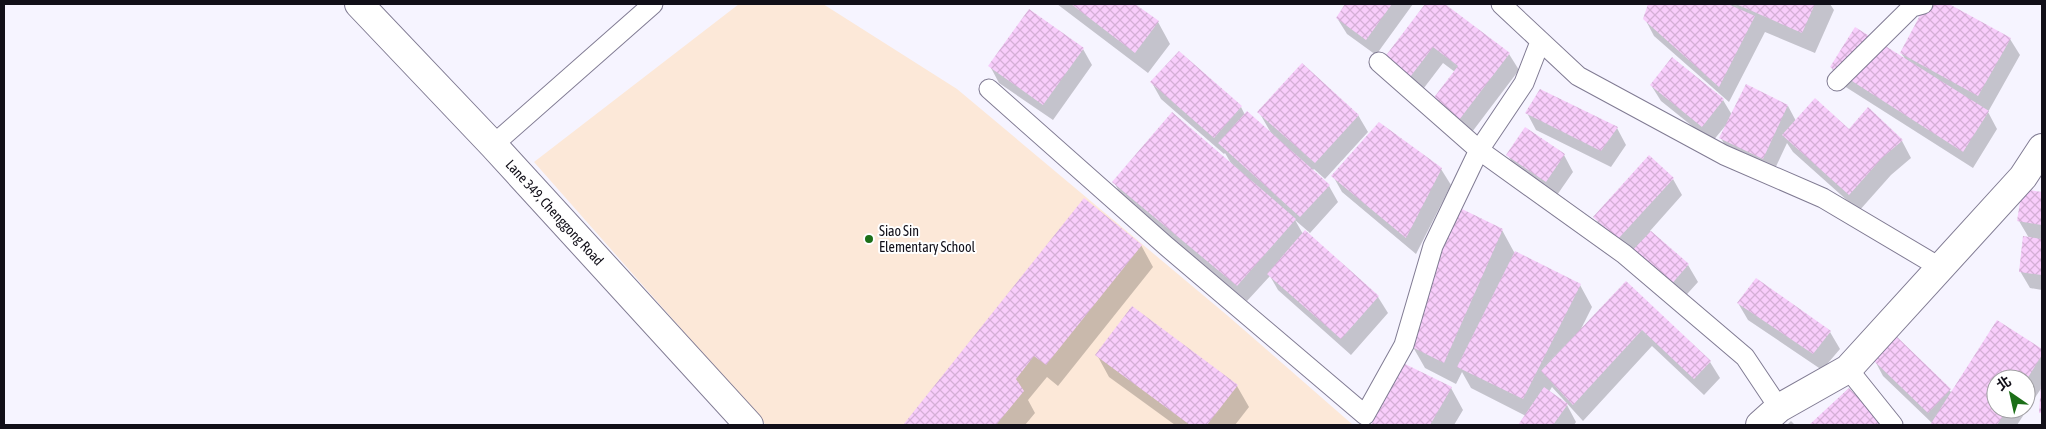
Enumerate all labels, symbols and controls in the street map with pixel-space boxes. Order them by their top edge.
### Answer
street label: Lane 349, Chenggong Road [503,157,607,268]
place label: Siao Sin Elementary School [879,223,975,255]
marker: Siao Sin Elementary School [863,233,875,245]
north arrow [1986,369,2036,419]
text: 北 [1993,373,2014,394]

